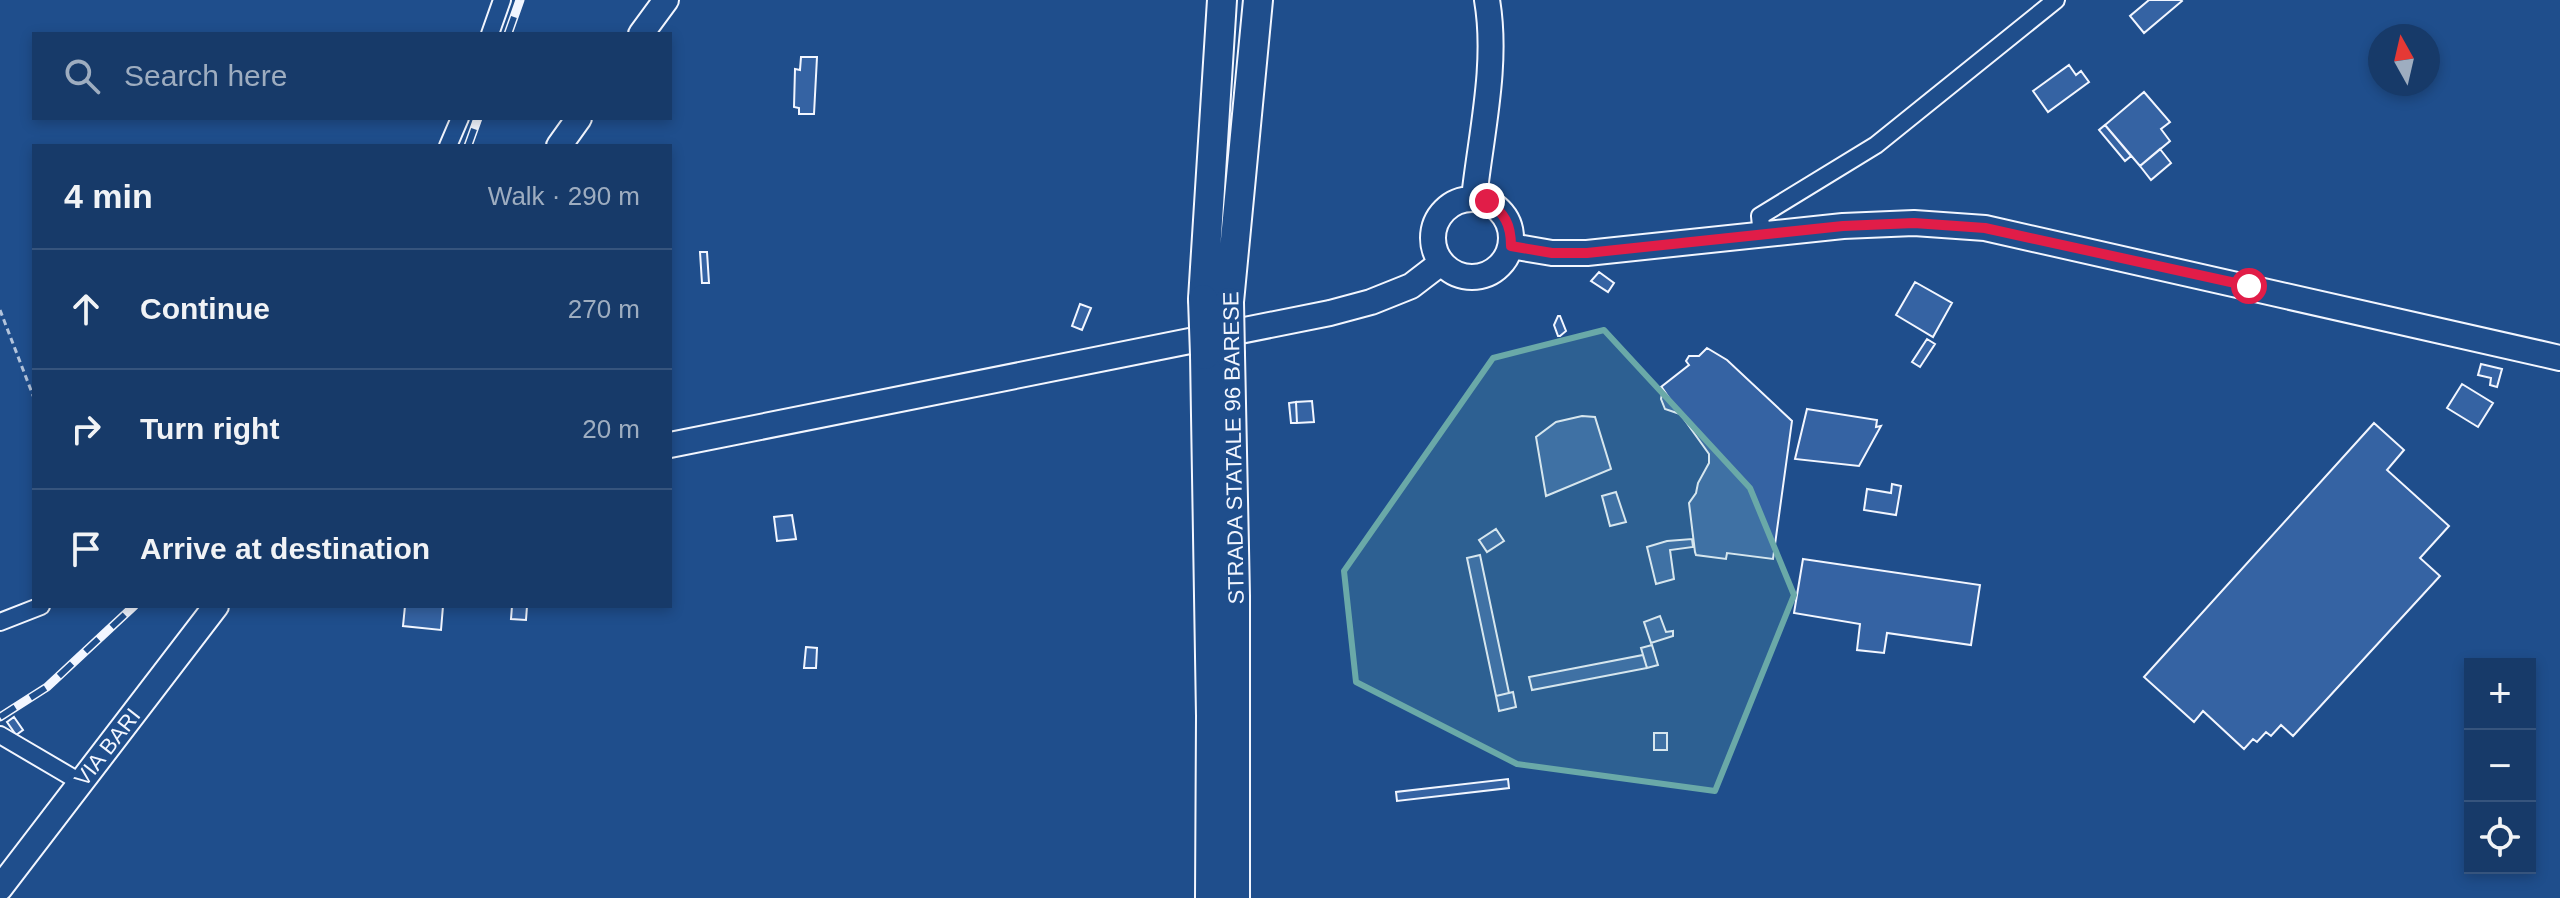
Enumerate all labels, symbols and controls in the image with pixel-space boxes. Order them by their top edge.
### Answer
north arrow [2368,24,2440,96]
search box [32,32,672,120]
icon: search [60,54,104,98]
text: Search here [124,59,287,92]
text: 4 min [64,177,153,215]
text: Walk · 290 m [488,181,640,211]
route end [1469,183,1505,219]
route start [2231,268,2267,304]
icon: ahead [64,287,108,331]
street label: STRADA STATALE 96 BARESE [1218,291,1249,605]
text: Continue [140,292,270,325]
text: 270 m [568,294,640,324]
icon: right [64,407,108,451]
text: Turn right [140,412,279,445]
text: 20 m [582,414,640,444]
icon: arrive [64,527,108,571]
text: Arrive at destination [140,532,430,565]
map controls [2464,658,2536,874]
button: + [2464,658,2536,730]
street label: VIA BARI [69,703,145,791]
button: − [2464,730,2536,802]
button: locate [2464,802,2536,874]

